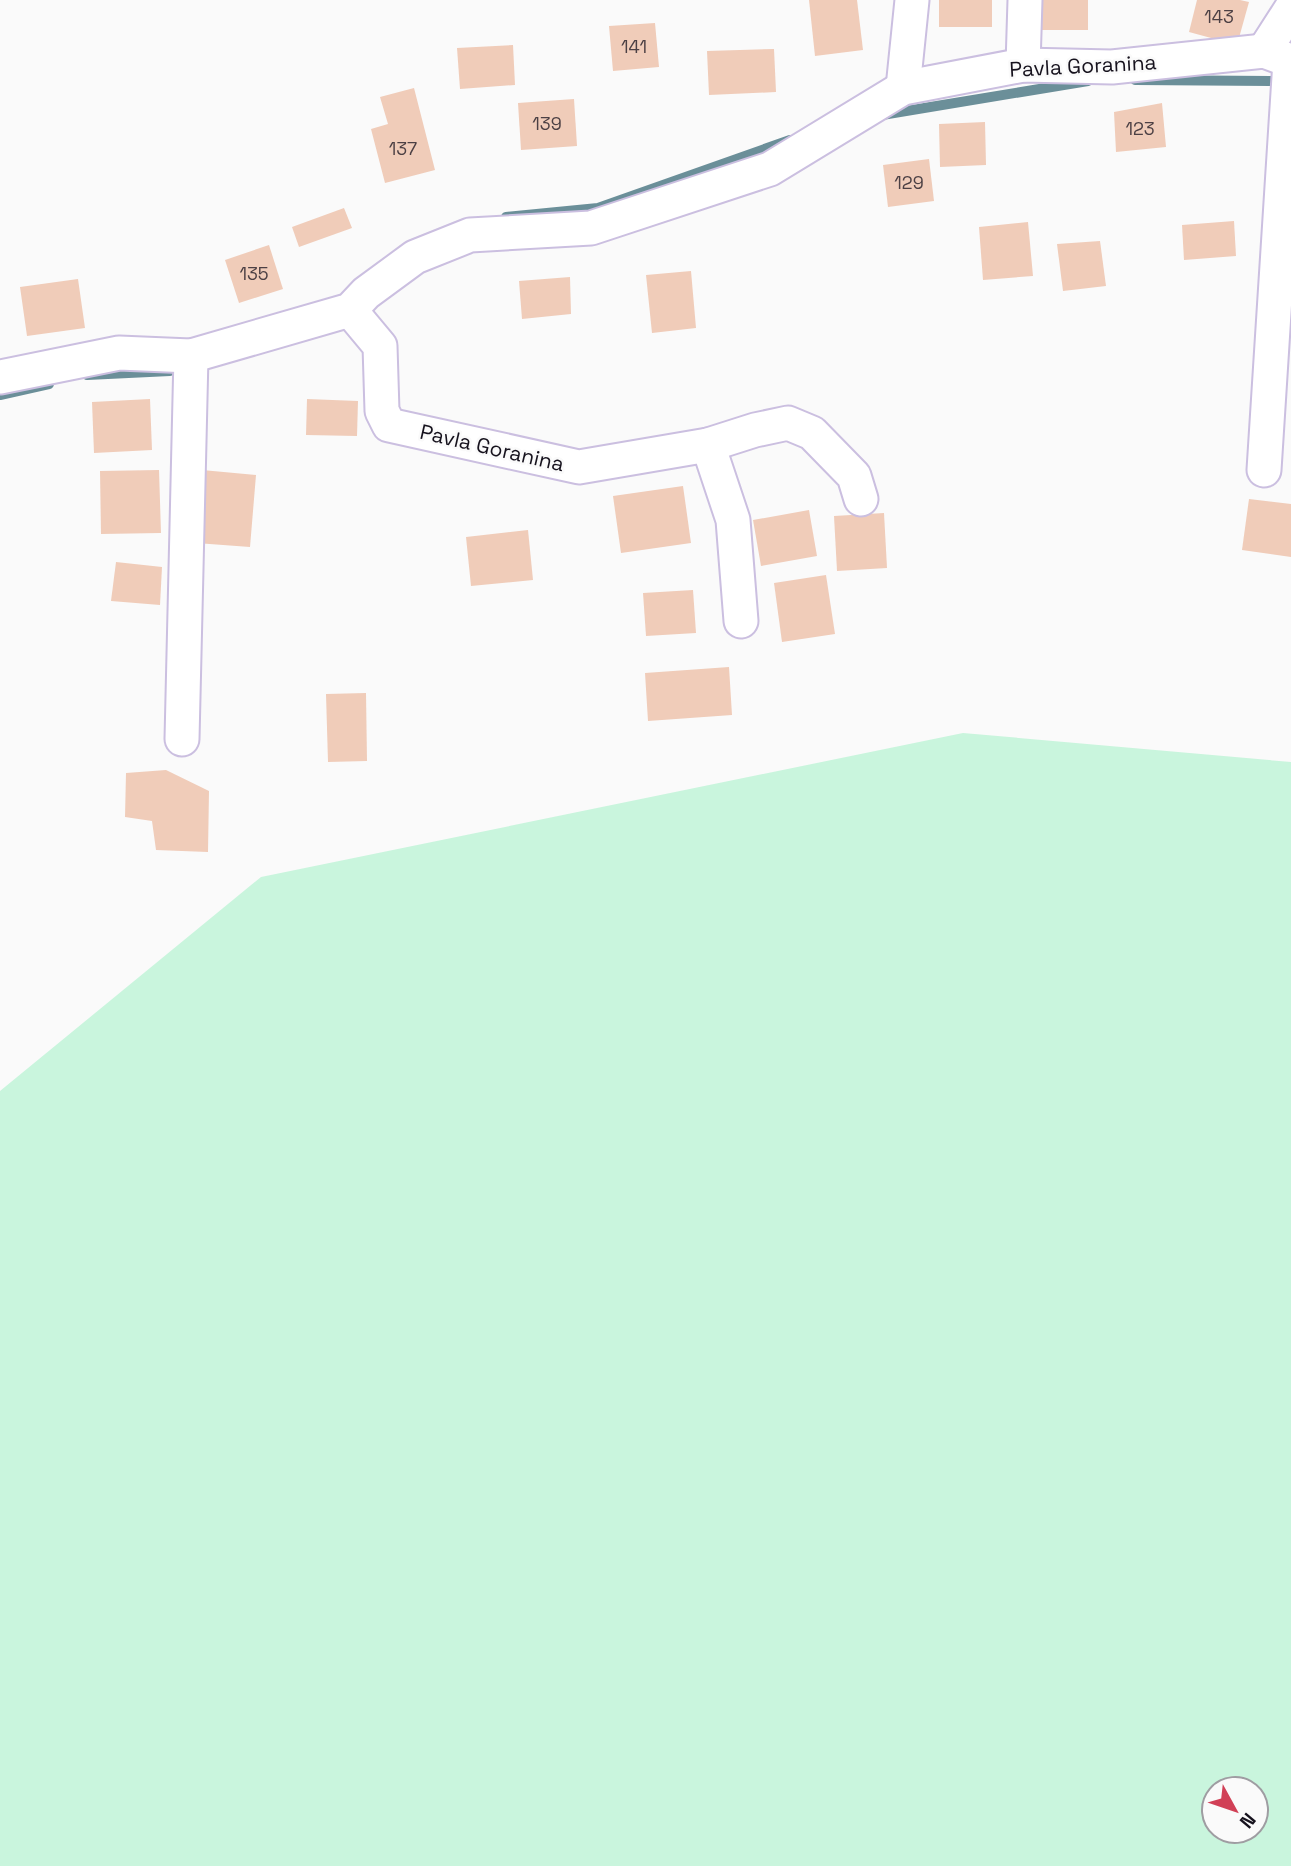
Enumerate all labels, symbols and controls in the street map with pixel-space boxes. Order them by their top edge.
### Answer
house number: 143 [1204,5,1234,28]
house number: 141 [621,35,647,58]
street label: Pavla Goranina [1009,48,1157,83]
house number: 139 [532,112,562,135]
house number: 123 [1125,117,1155,140]
house number: 137 [389,137,417,160]
house number: 129 [894,171,924,194]
house number: 135 [239,262,269,285]
street label: Pavla Goranina [417,418,567,477]
north arrow [1200,1775,1270,1845]
text: N [1234,1808,1261,1834]

